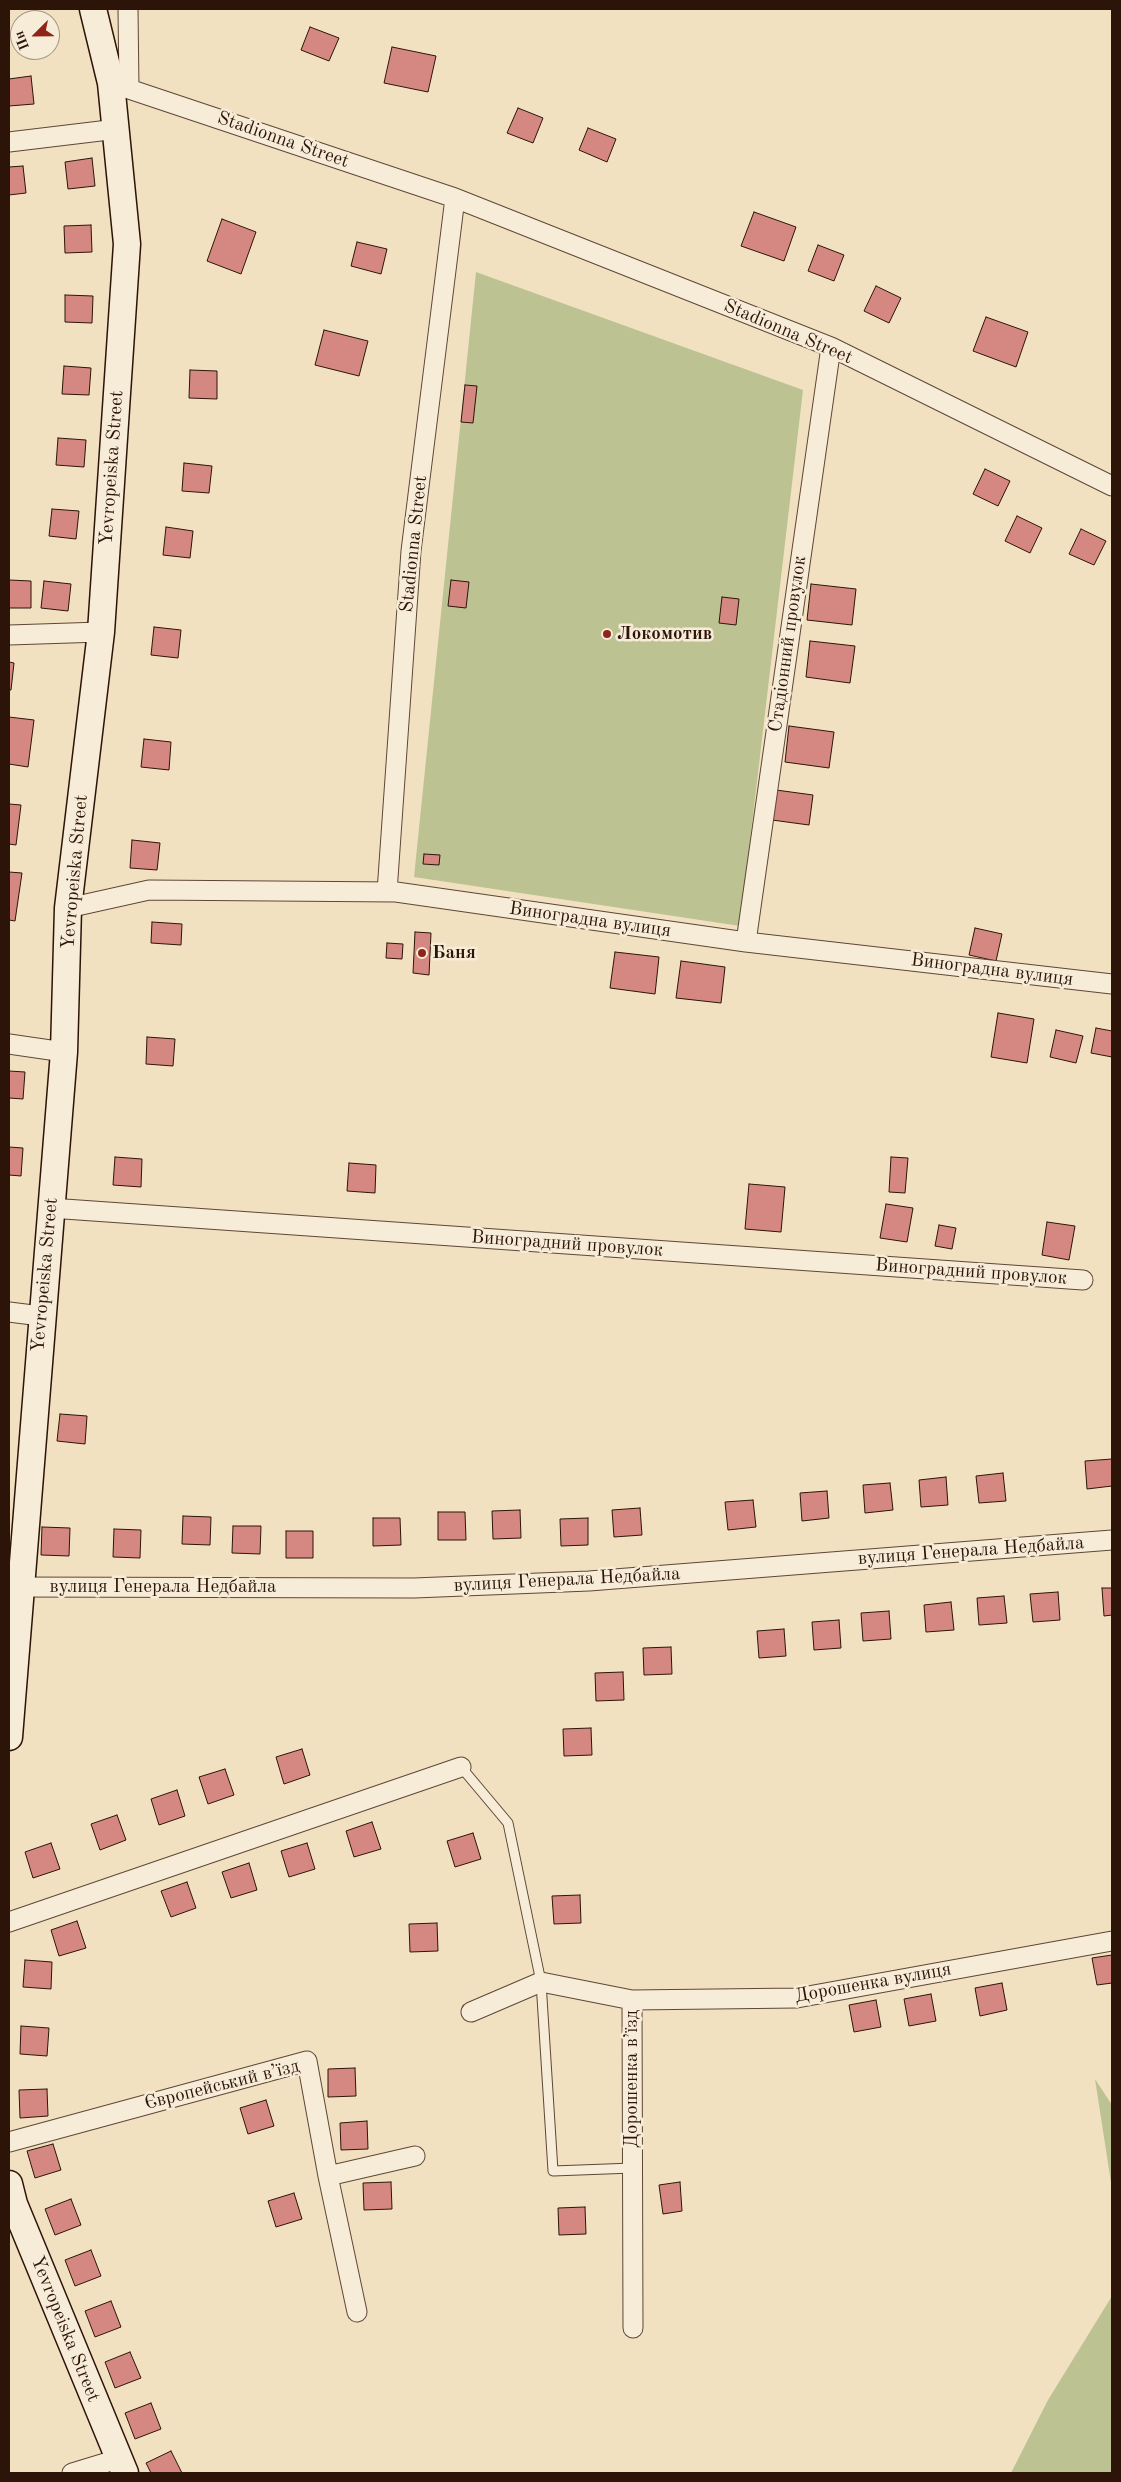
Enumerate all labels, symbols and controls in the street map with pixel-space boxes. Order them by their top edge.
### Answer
north arrow [10,10,60,60]
text: Пн [12,29,32,52]
street label: Stadionna Street [214,107,352,173]
street label: Stadionna Street [720,295,856,369]
street label: Yevropeiska Street [95,390,129,546]
street label: Stadionna Street [395,474,433,614]
street label: Стадіонний провулок [764,554,812,734]
place label: Локомотив [617,623,712,645]
marker: Локомотив [601,628,613,640]
street label: Yevropeiska Street [57,794,93,950]
street label: Виноградна вулиця [508,897,672,943]
place label: Баня [432,942,476,964]
marker: Баня [416,947,428,959]
street label: Виноградна вулиця [910,949,1074,991]
street label: Yevropeiska Street [27,1197,63,1353]
street label: Виноградний провулок [470,1226,664,1262]
street label: Виноградний провулок [874,1254,1068,1290]
street label: вулиця Генерала Недбайла [857,1532,1085,1570]
street label: вулиця Генерала Недбайла [453,1563,681,1597]
street label: вулиця Генерала Недбайла [50,1576,276,1598]
street label: Дорошенка вулиця [793,1958,953,2008]
street label: Дорошенка в’їзд [621,2010,643,2148]
street label: Європейський в’їзд [142,2055,302,2115]
street label: Yevropeiska Street [25,2253,105,2405]

